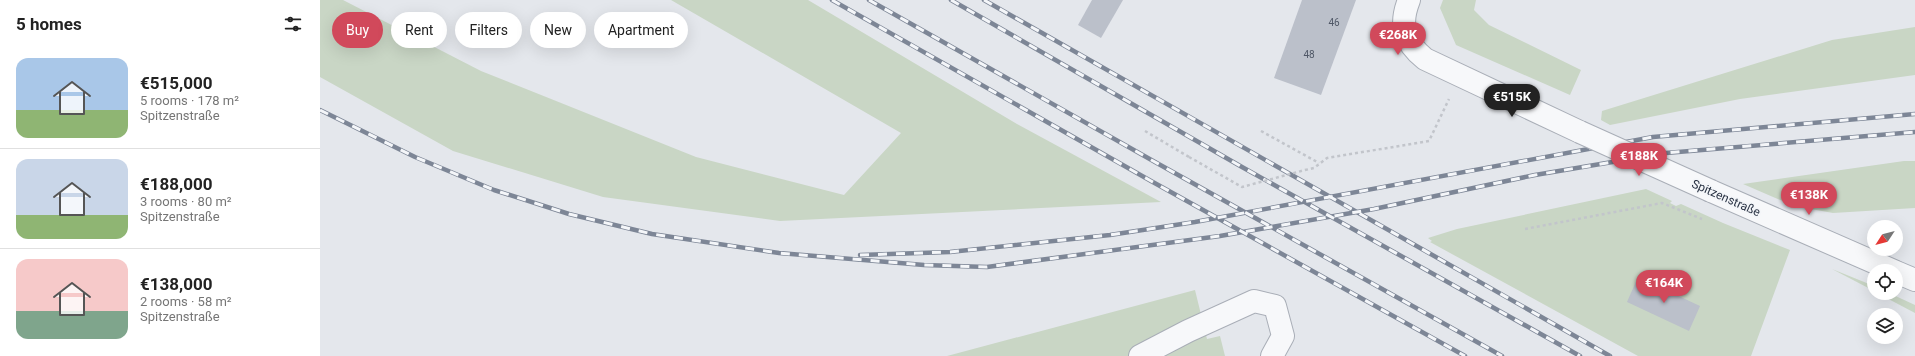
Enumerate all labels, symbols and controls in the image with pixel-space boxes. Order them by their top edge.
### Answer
chip: Buy [332,12,383,48]
chip: Rent [391,12,447,48]
chip: Filters [455,12,522,48]
chip: New [530,12,586,48]
chip: Apartment [594,12,688,48]
icon: filters [282,13,304,35]
text: 5 homes [16,14,82,34]
house number: 46 [1328,17,1340,28]
pin: €268K [1370,22,1426,56]
text: €268K [1379,27,1417,42]
house number: 48 [1303,49,1315,60]
text: €515,000 [140,73,212,93]
icon: home [48,74,96,122]
pin: €515K [1484,84,1540,118]
text: €515K [1493,89,1531,104]
text: 5 rooms · 178 m² [140,93,239,108]
text: Spitzenstraße [140,108,220,123]
pin: €188K [1611,143,1667,177]
text: €188K [1620,148,1658,163]
text: €188,000 [140,174,212,194]
icon: home [48,175,96,223]
street label: Spitzenstraße [1690,177,1762,219]
pin: €138K [1781,182,1837,216]
text: €138K [1790,187,1828,202]
text: 3 rooms · 80 m² [140,194,232,209]
text: Spitzenstraße [140,209,220,224]
north arrow [1867,220,1903,256]
map controls [1867,220,1903,344]
button: locate [1867,264,1903,300]
pin: €164K [1636,270,1692,304]
text: €138,000 [140,274,212,294]
icon: home [48,275,96,323]
text: €164K [1645,275,1683,290]
text: 2 rooms · 58 m² [140,294,232,309]
button: layers [1867,308,1903,344]
text: Spitzenstraße [140,309,220,324]

